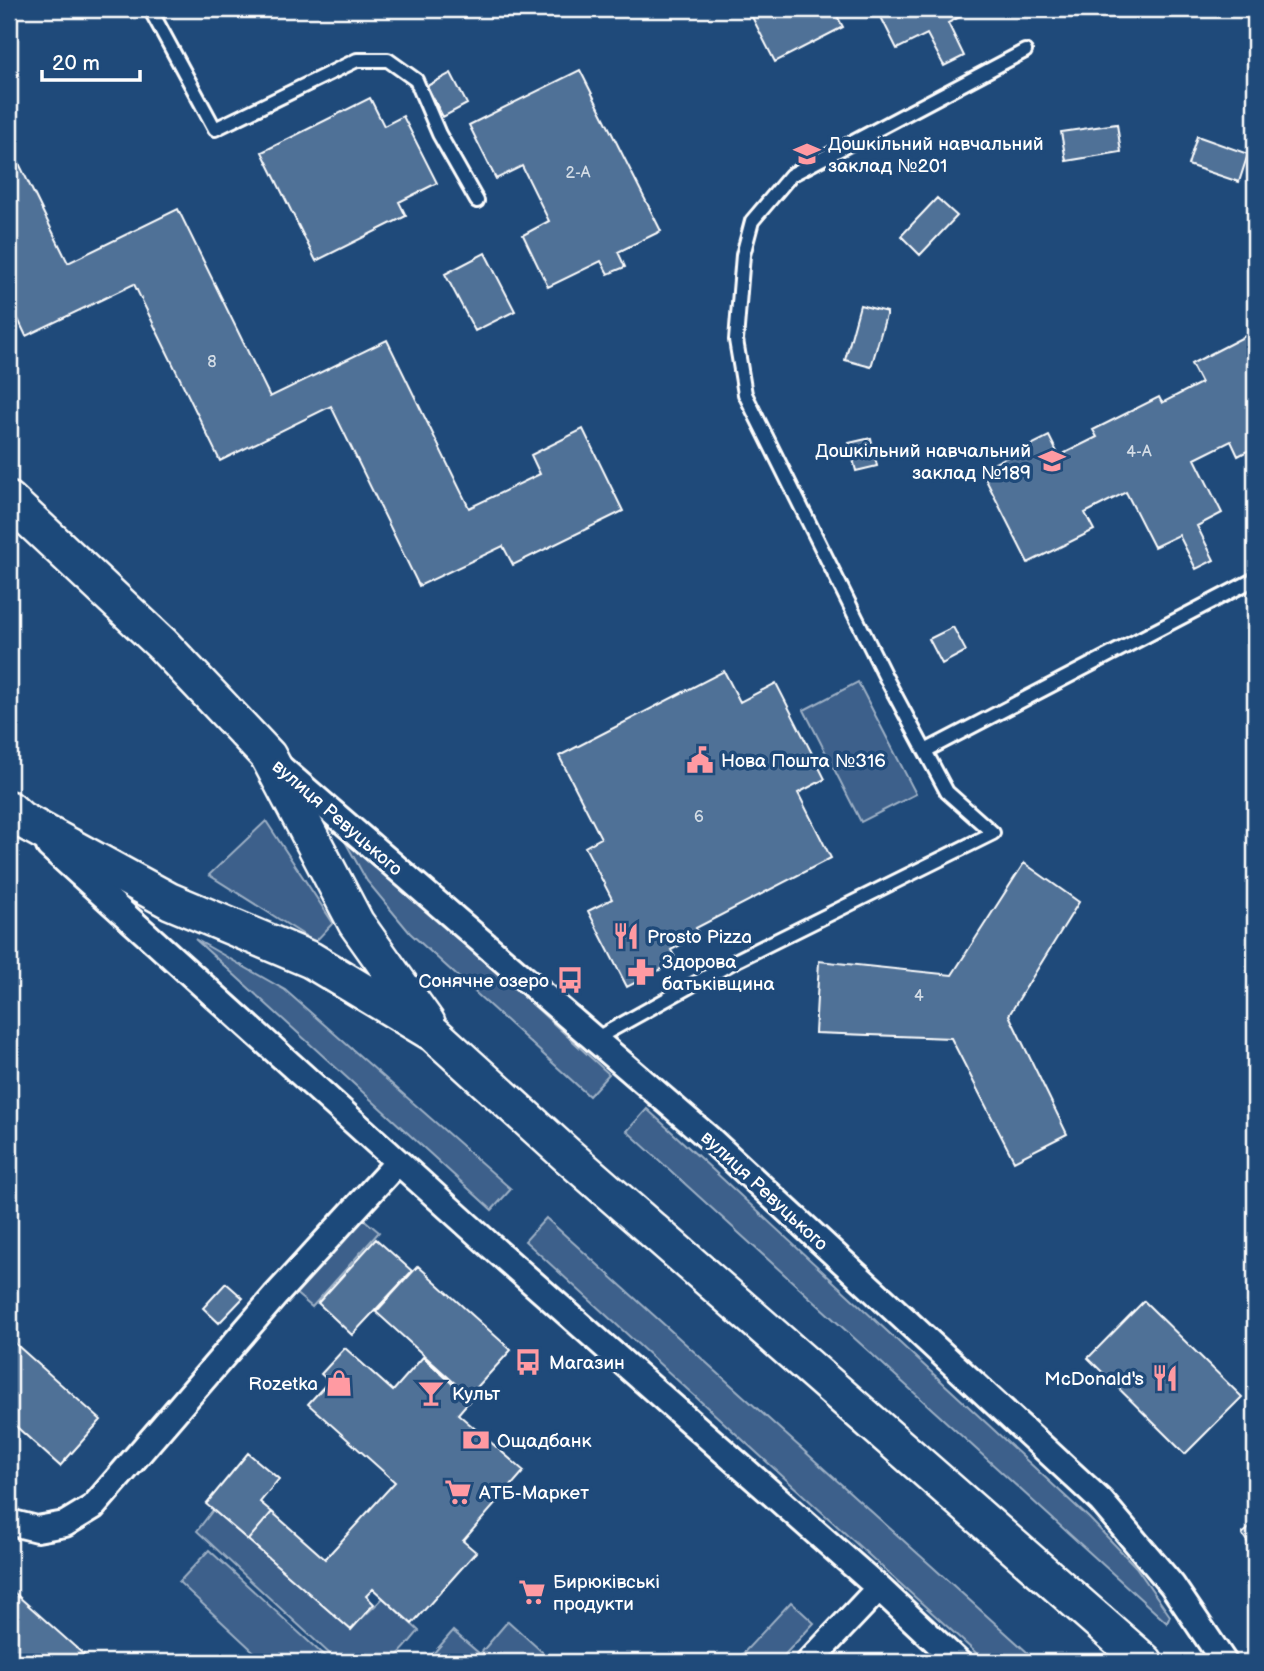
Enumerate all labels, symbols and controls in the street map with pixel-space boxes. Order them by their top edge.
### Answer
scale bar [42,38,140,82]
text: 20 m [52,51,100,76]
place label: Дошкільний навчальний заклад №201 [828,133,1044,178]
school or university icon: Дошкільний навчальний заклад №201 [792,139,822,169]
house number: 2-А [566,164,591,183]
house number: 8 [207,353,217,372]
place label: Дошкільний навчальний заклад №189 [815,440,1031,485]
house number: 4-А [1126,443,1152,462]
school or university icon: Дошкільний навчальний заклад №189 [1037,446,1067,476]
public building icon: Нова Пошта №316 [685,745,715,775]
place label: Нова Пошта №316 [721,750,886,773]
street label: вулиця Ревуцького [267,755,407,881]
house number: 6 [694,808,704,827]
restaurant icon: Prosto Pizza [611,921,641,951]
place label: Prosto Pizza [647,926,752,949]
place label: Здорова батьківщина [662,951,775,996]
pharmacy icon: Здорова батьківщина [626,957,656,987]
bus stop icon: Сонячне озеро [555,965,585,995]
place label: Сонячне озеро [419,970,549,993]
house number: 4 [914,987,924,1006]
street label: вулиця Ревуцького [696,1126,832,1256]
bus stop icon: Магазин [513,1347,543,1377]
place label: Магазин [549,1352,625,1375]
restaurant icon: McDonald's [1150,1363,1180,1393]
shop icon: Rozetka [324,1368,354,1398]
place label: McDonald's [1044,1368,1144,1391]
place label: Rozetka [248,1373,318,1396]
bar icon: Культ [416,1378,446,1408]
place label: Культ [452,1383,501,1406]
bank icon: Ощадбанк [461,1425,491,1455]
place label: Ощадбанк [497,1430,592,1453]
supermarket icon: АТБ-Маркет [443,1477,473,1507]
place label: АТБ-Маркет [478,1482,589,1505]
place label: Бирюківські продукти [553,1571,660,1616]
supermarket icon: Бирюківські продукти [517,1577,547,1607]

